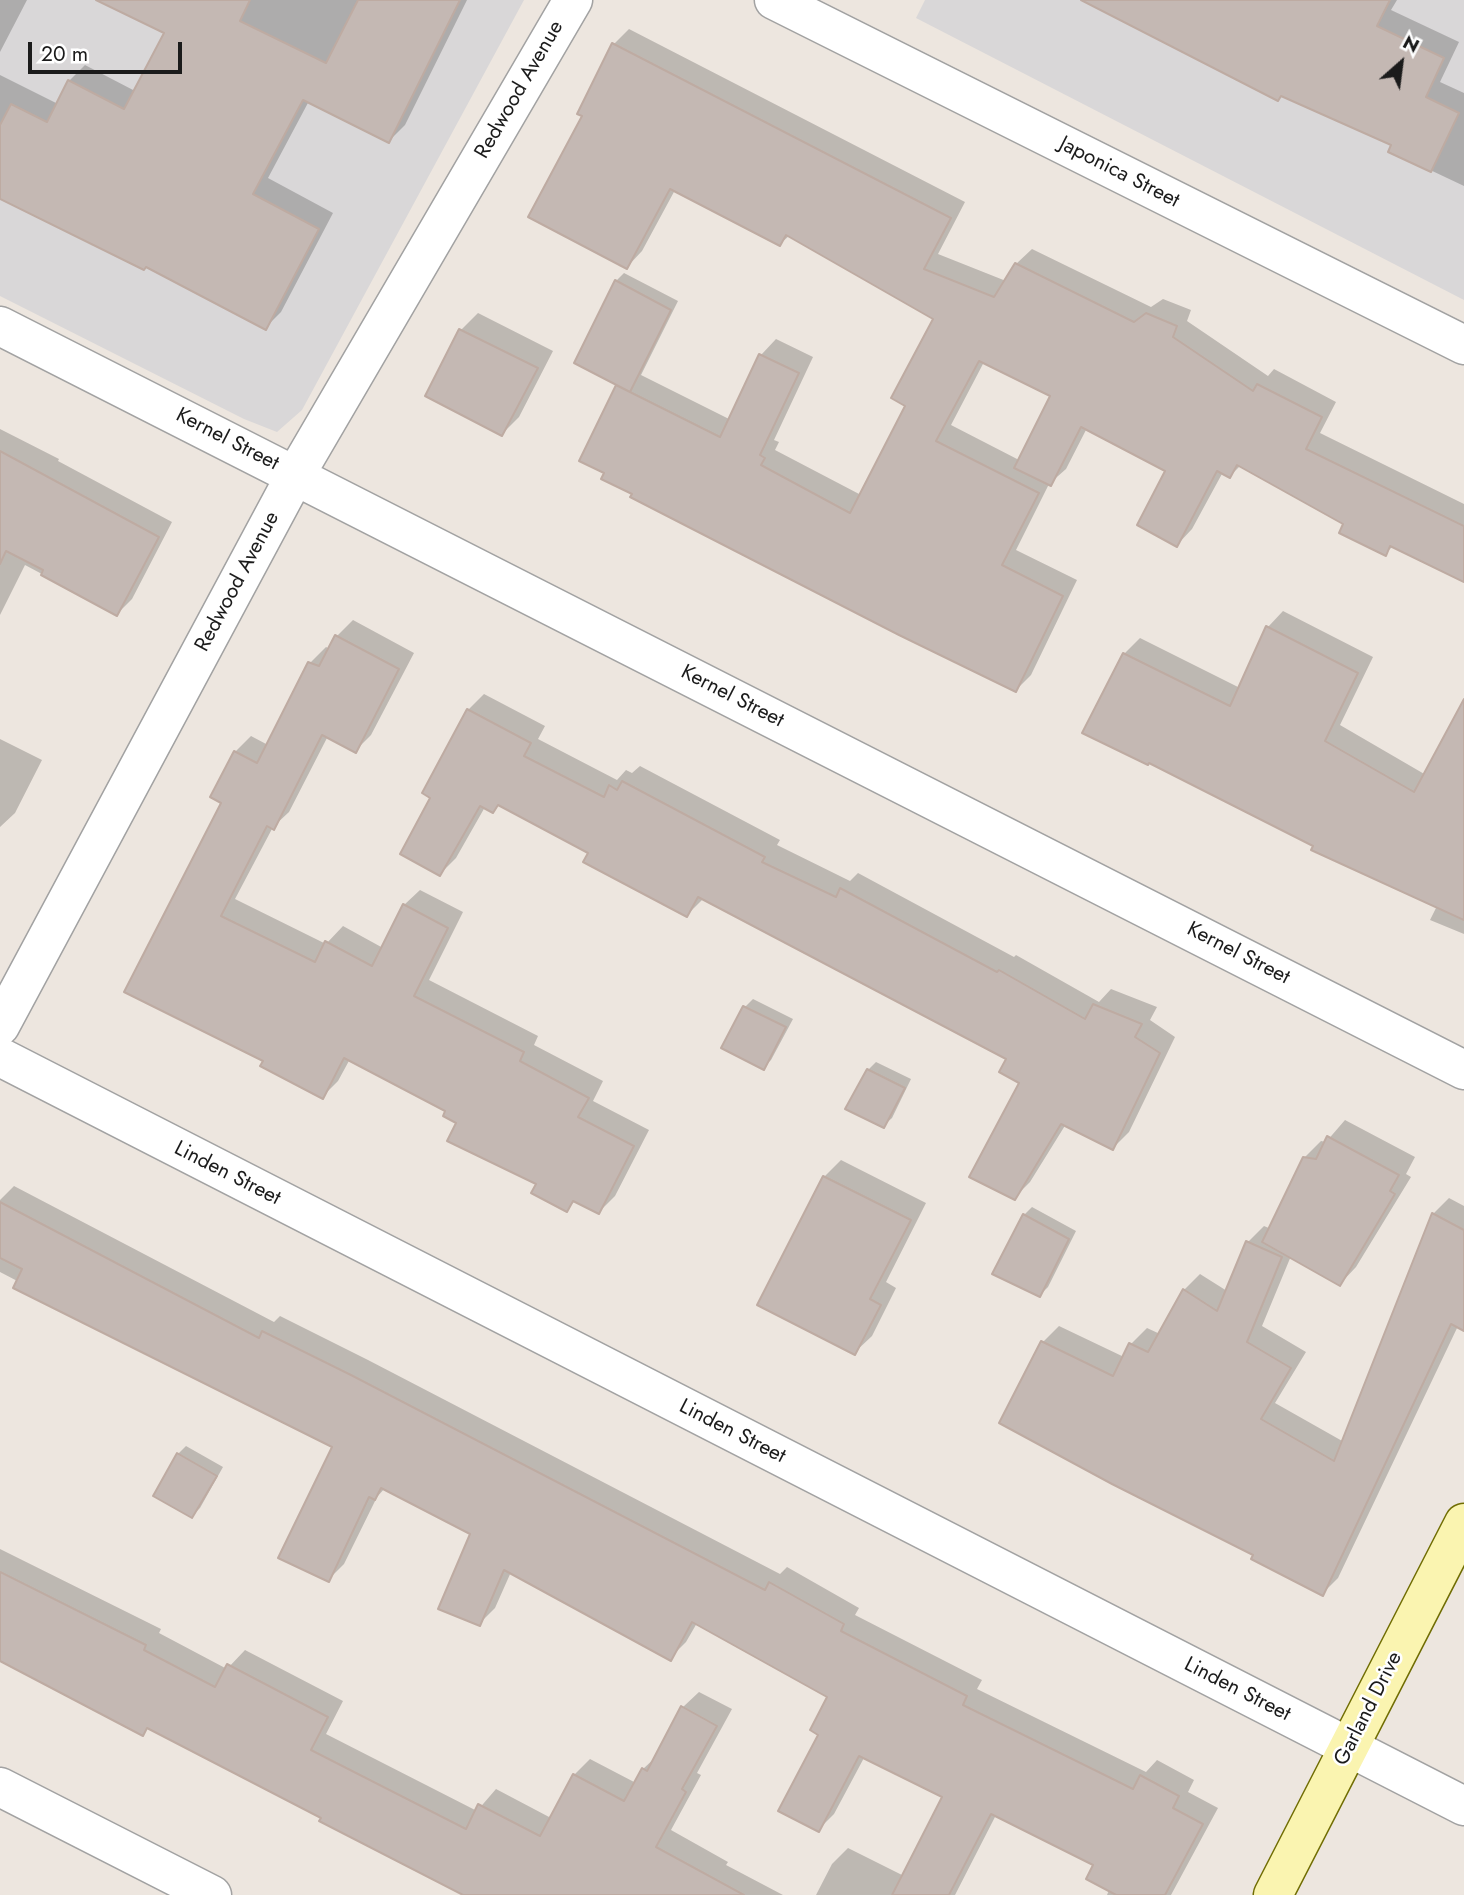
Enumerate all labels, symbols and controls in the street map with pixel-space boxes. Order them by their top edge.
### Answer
street label: Redwood Avenue [470,17,570,163]
scale bar [32,28,186,72]
north arrow [1366,28,1436,98]
text: N [1398,29,1424,59]
text: 20 m [41,39,88,69]
street label: Japonica Street [1055,132,1183,214]
street label: Kernel Street [171,403,283,477]
street label: Redwood Avenue [190,508,286,656]
street label: Kernel Street [676,660,788,734]
street label: Kernel Street [1182,917,1294,991]
street label: Linden Street [170,1136,284,1212]
street label: Linden Street [675,1394,789,1470]
street label: Garland Drive [1330,1648,1408,1770]
street label: Linden Street [1180,1652,1294,1728]

